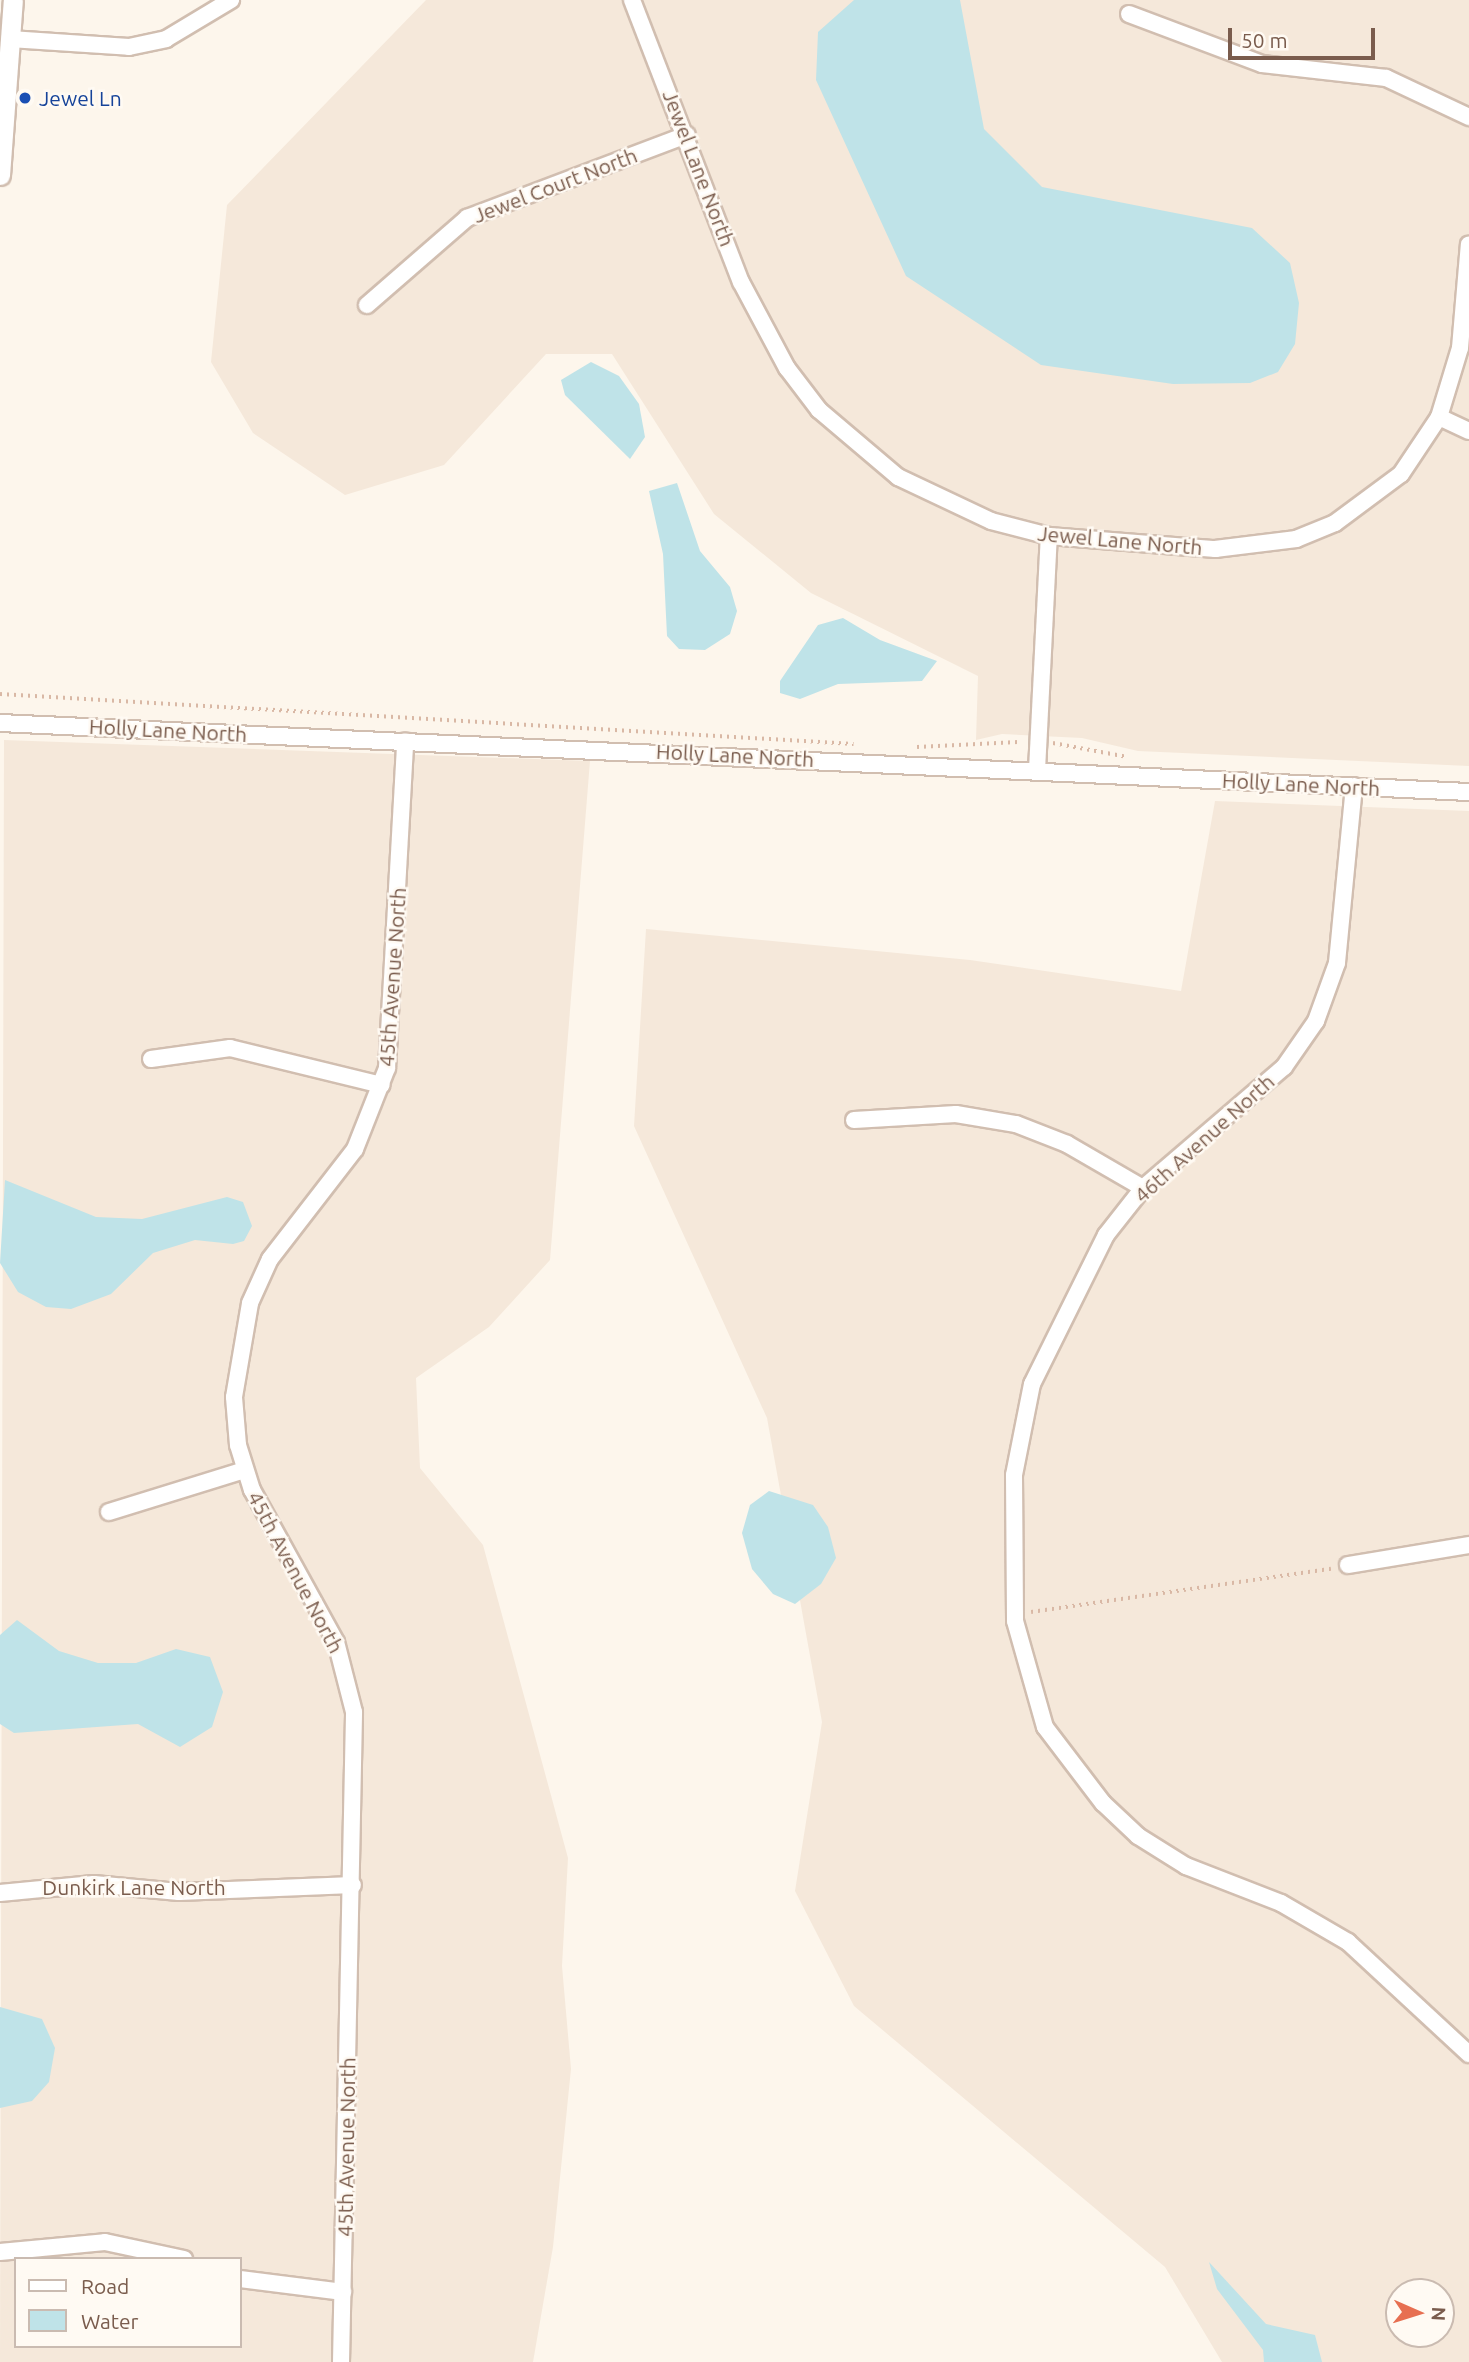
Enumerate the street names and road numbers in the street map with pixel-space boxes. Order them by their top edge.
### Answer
street label: Jewel Lane North [658,86,740,250]
street label: Jewel Court North [469,142,641,228]
street label: Jewel Lane North [1036,520,1204,560]
street label: Holly Lane North [88,713,248,747]
street label: Holly Lane North [655,738,815,772]
street label: Holly Lane North [1221,767,1381,801]
street label: 45th Avenue North [373,886,411,1068]
street label: 46th Avenue North [1129,1068,1279,1208]
street label: 45th Avenue North [243,1487,349,1657]
street label: Dunkirk Lane North [42,1874,226,1900]
street label: 45th Avenue North [332,2057,360,2237]

